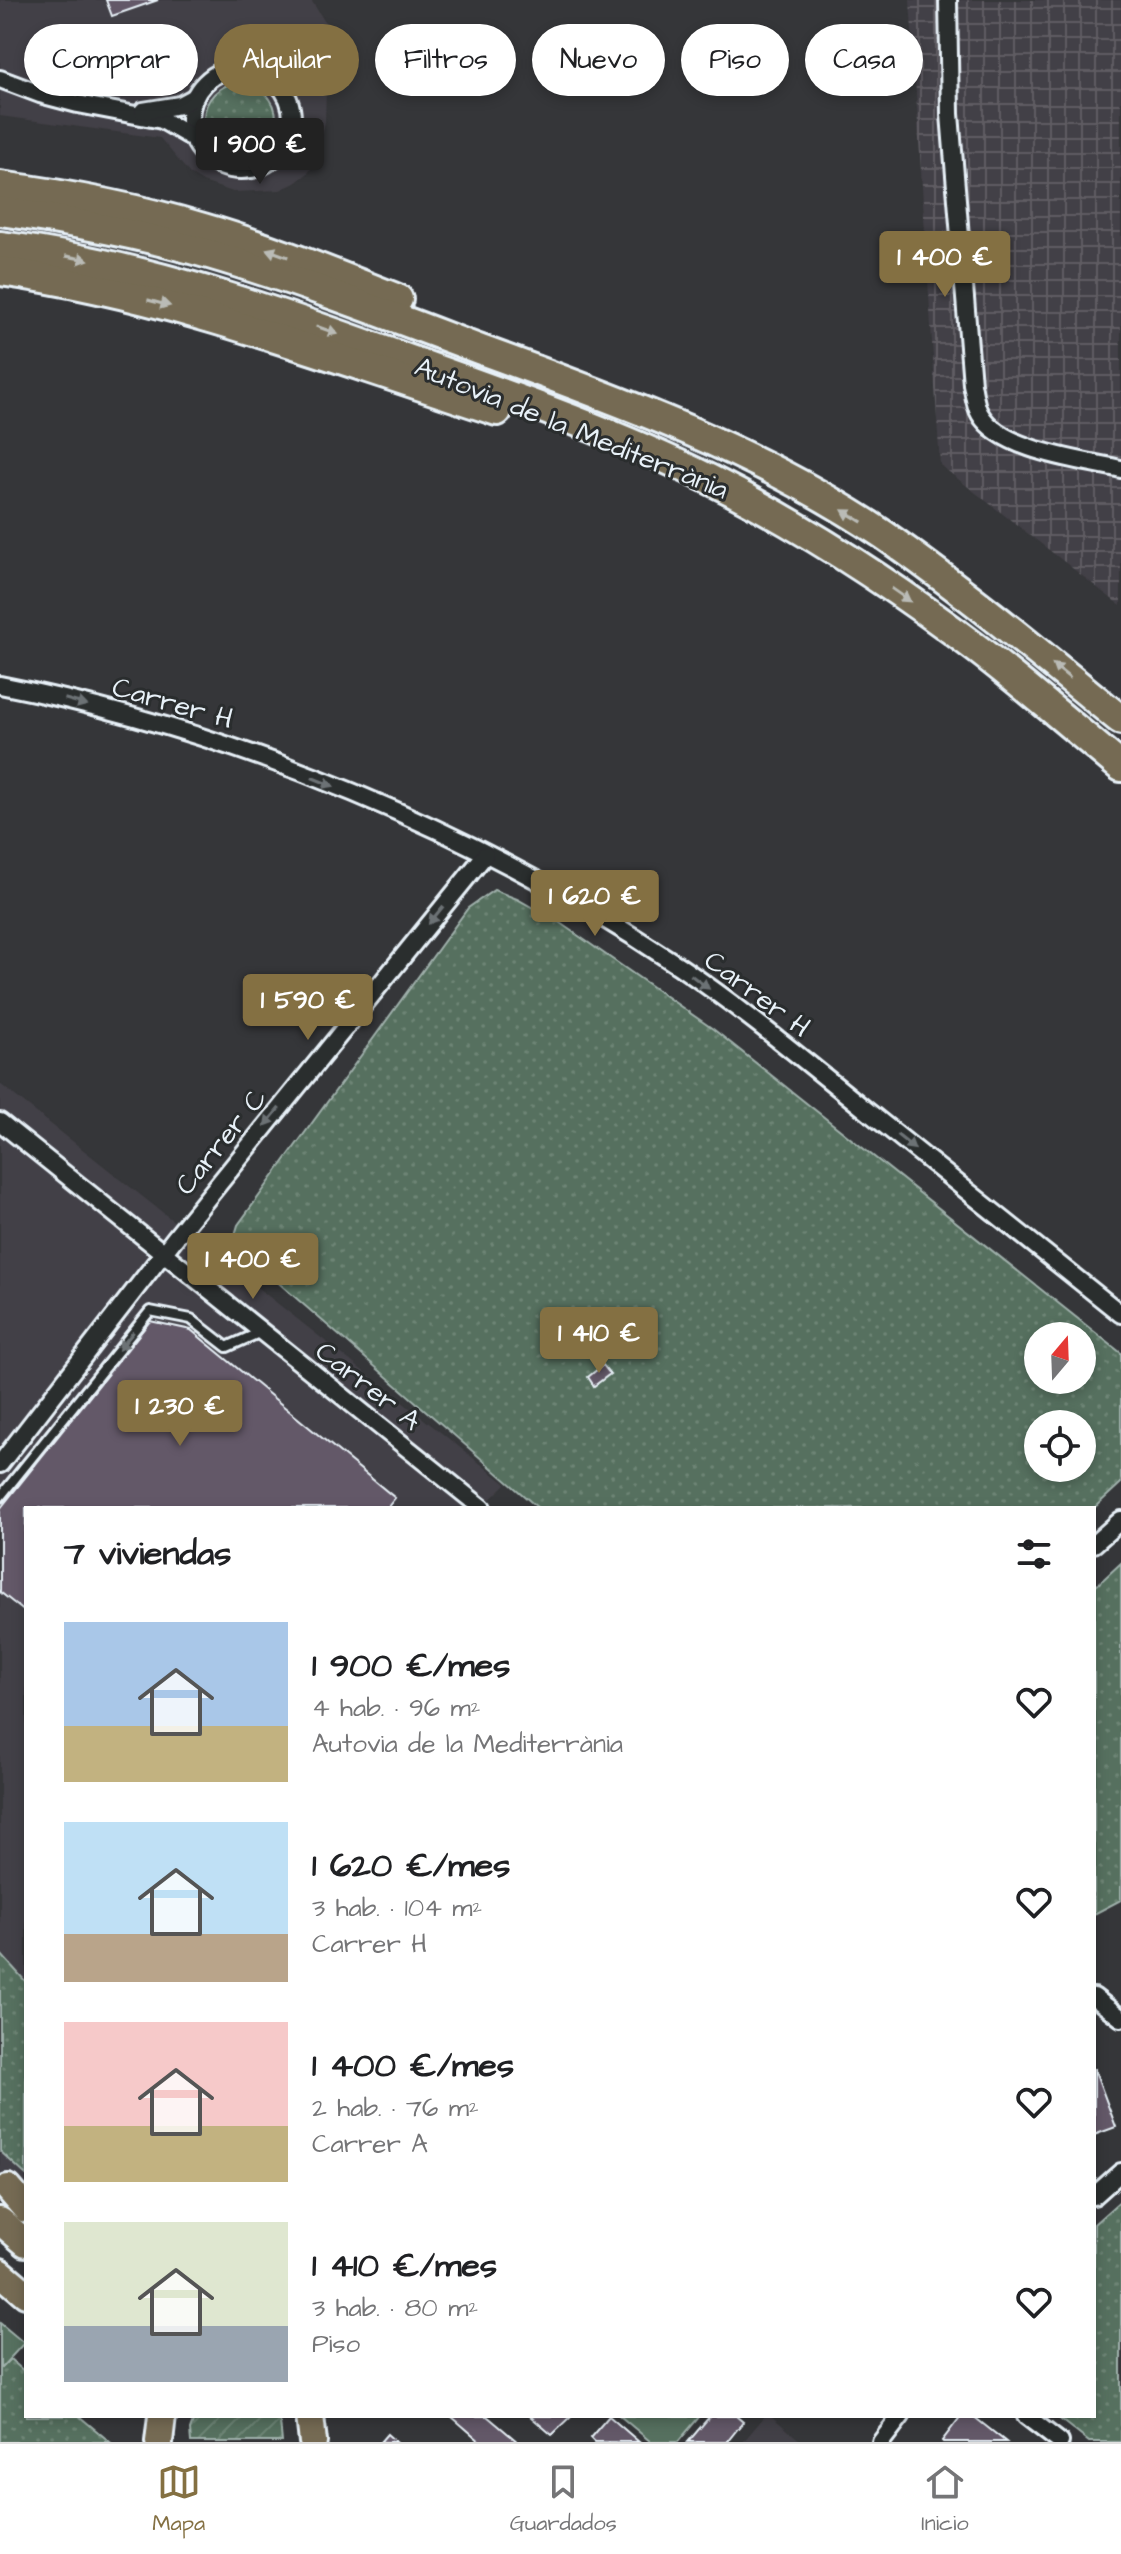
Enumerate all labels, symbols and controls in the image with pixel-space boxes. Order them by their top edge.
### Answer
chip: Comprar [24,24,198,96]
chip: Alquilar [214,24,359,96]
chip: Filtros [375,24,516,96]
chip: Nuevo [532,24,665,96]
chip: Piso [681,24,789,96]
chip: Casa [805,24,923,96]
pin: 1 900 € [186,118,334,186]
text: 1 900 € [214,126,306,162]
pin: 1 400 € [871,231,1019,299]
text: 1 400 € [897,239,993,275]
one-way arrow [265,246,289,259]
one-way arrow [65,252,90,265]
one-way arrow [146,297,171,309]
one-way arrow [315,324,339,337]
street label: Autovia de la Mediterrània [409,348,734,509]
one-way arrow [841,509,863,523]
one-way arrow [890,587,912,603]
one-way arrow [1051,663,1071,680]
street label: Carrer H [108,668,237,739]
one-way arrow [65,696,89,709]
one-way arrow [311,776,335,789]
pin: 1 620 € [521,870,669,938]
text: 1 620 € [549,878,641,914]
one-way arrow [428,905,444,925]
street label: Carrer H [696,941,818,1047]
pin: 1 590 € [234,974,382,1042]
one-way arrow [690,974,710,990]
text: 1 590 € [261,982,355,1018]
street label: Carrer C [166,1080,276,1203]
one-way arrow [264,1107,281,1127]
one-way arrow [896,1133,916,1149]
pin: 1 400 € [179,1233,327,1301]
text: 1 400 € [205,1241,301,1277]
pin: 1 410 € [525,1307,673,1375]
text: 1 410 € [558,1315,640,1351]
north arrow [1024,1322,1096,1394]
map controls [1024,1322,1096,1482]
one-way arrow [119,1331,135,1351]
street label: Carrer A [307,1332,429,1440]
pin: 1 230 € [106,1380,254,1448]
text: 1 230 € [135,1388,225,1424]
button: locate [1024,1410,1096,1482]
text: 7 viviendas [64,1530,231,1578]
icon: filters [1012,1532,1056,1576]
text: 1 900 €/mes [312,1642,510,1690]
icon: home [128,1654,224,1750]
icon: heart [1012,1680,1056,1724]
text: 4 hab. · 96 m² [312,1690,480,1726]
text: Autovia de la Mediterrània [312,1726,623,1762]
text: 1 620 €/mes [312,1842,510,1890]
icon: home [128,1854,224,1950]
icon: heart [1012,1880,1056,1924]
text: 3 hab. · 104 m² [312,1890,482,1926]
text: Carrer H [312,1926,427,1962]
text: 1 400 €/mes [312,2042,514,2090]
icon: home [128,2054,224,2150]
icon: heart [1012,2080,1056,2124]
text: 2 hab. · 76 m² [312,2090,479,2126]
text: Carrer A [312,2126,428,2162]
text: 1 410 €/mes [312,2242,497,2290]
icon: home [128,2254,224,2350]
icon: heart [1012,2280,1056,2324]
text: 3 hab. · 80 m² [312,2290,478,2326]
text: Piso [312,2326,360,2362]
tab: Mapa [152,2460,205,2539]
tab: Guardados [510,2460,617,2539]
tab: Inicio [921,2460,969,2539]

